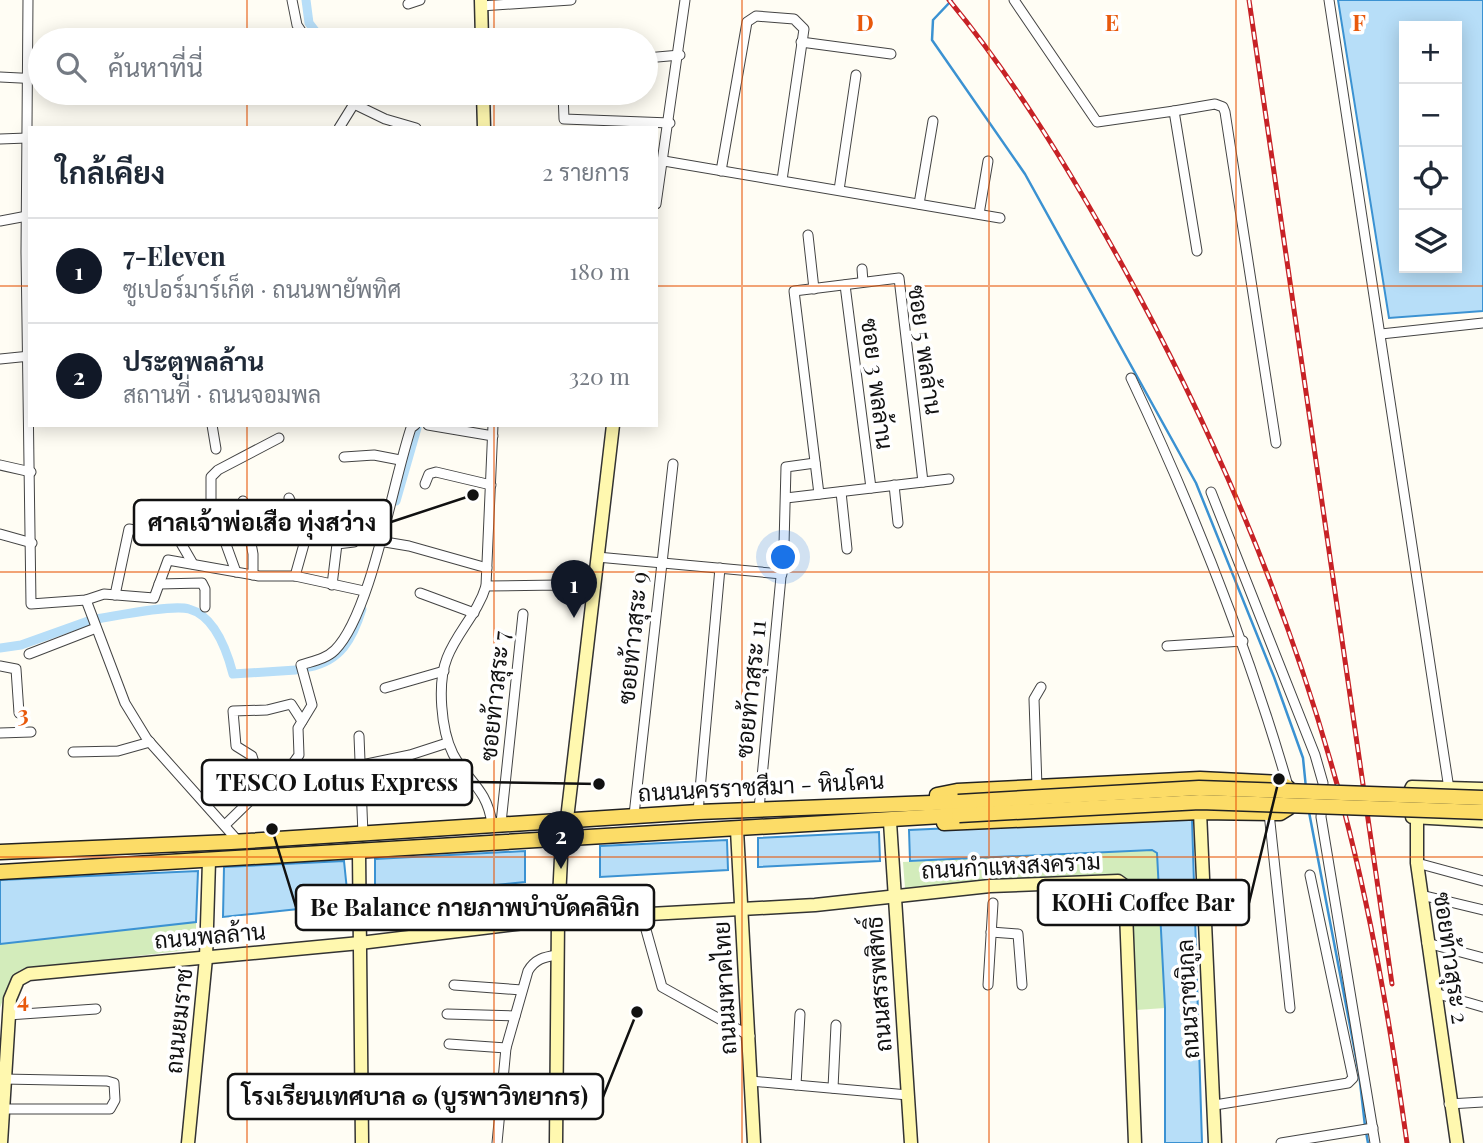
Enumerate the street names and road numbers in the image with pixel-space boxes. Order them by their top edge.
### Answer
street label: ซอย 5 พลล้าน [902,283,951,417]
street label: ซอย 3 พลล้าน [855,317,902,451]
street label: ซอยท้าวสุระ 9 [609,570,656,706]
street label: ซอยท้าวสุระ 11 [727,618,774,759]
street label: ซอยท้าวสุระ 7 [471,629,518,763]
street label: ถนนนครราชสีมา - หินโคน [637,764,885,807]
street label: ถนนกำแหงสงคราม [920,844,1101,885]
street label: ซอยท้าวสุระ 2 [1426,890,1477,1026]
street label: ถนนพลล้าน [153,914,267,955]
street label: ถนนสรรพสิทธิ์ [852,915,898,1053]
street label: ถนนมหาดไทย [705,921,742,1056]
street label: ถนนราชนิกูล [1168,938,1208,1060]
street label: ถนนยมราช [157,966,198,1075]

